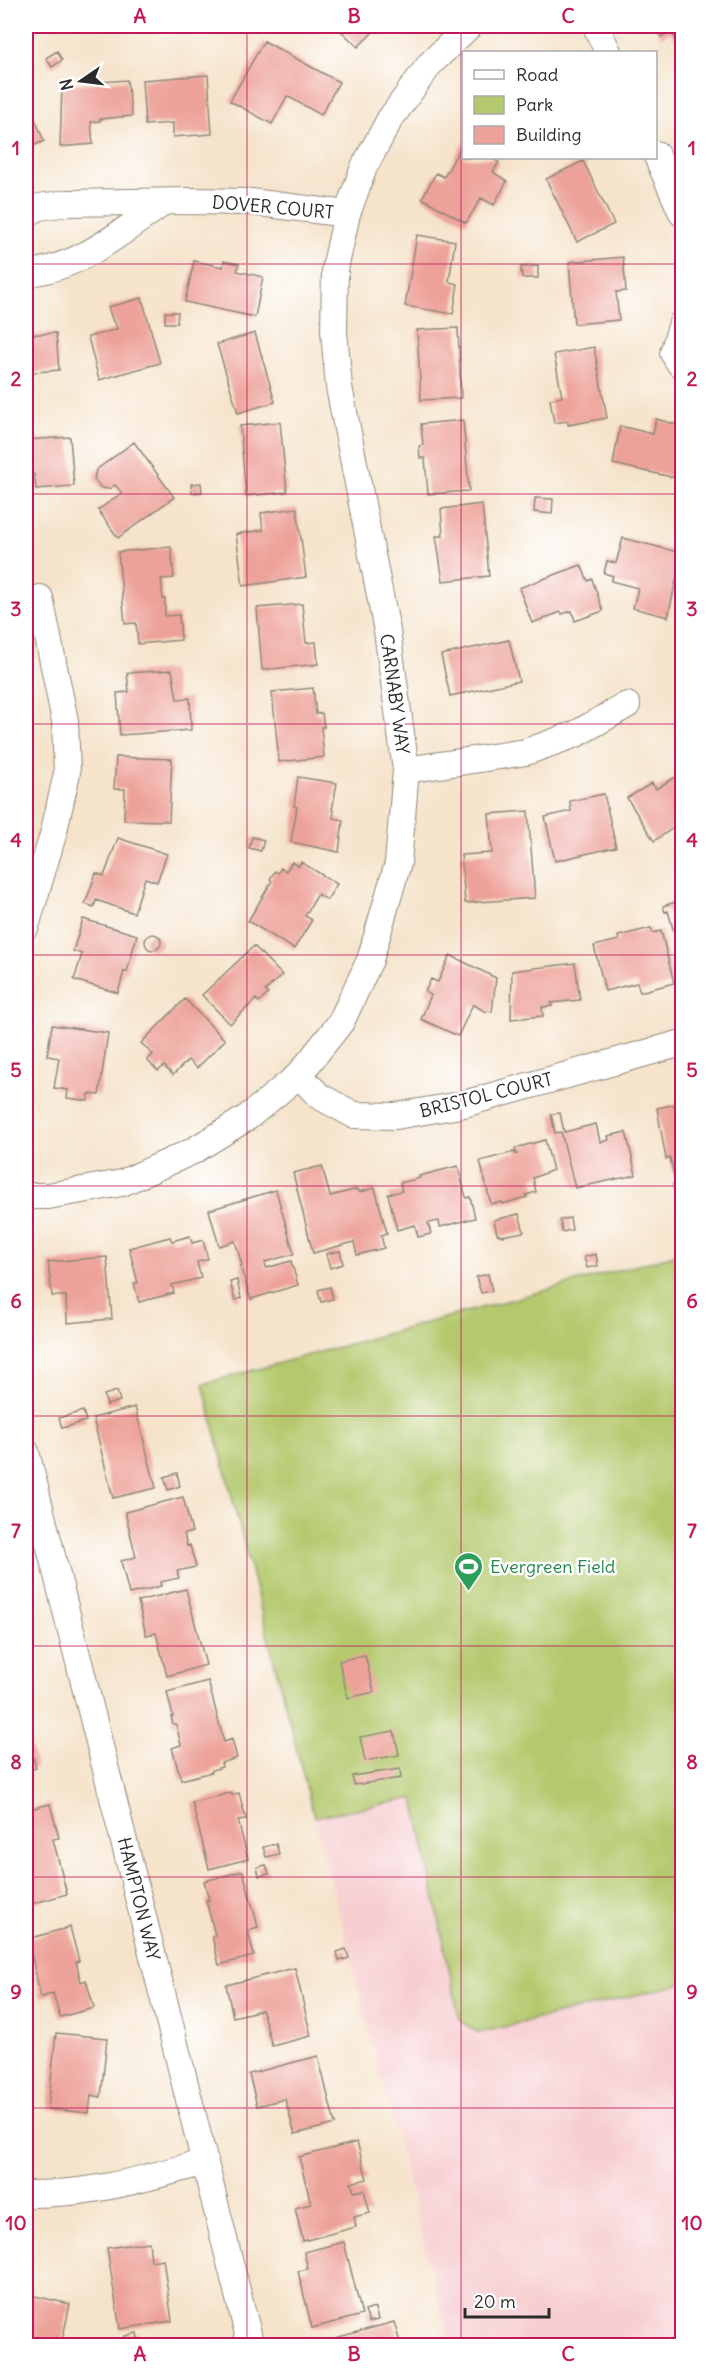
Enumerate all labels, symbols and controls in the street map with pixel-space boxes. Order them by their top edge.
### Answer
text: A [134,3,147,28]
text: B [347,3,361,28]
text: C [561,3,575,28]
north arrow [51,51,111,111]
legend [462,51,657,159]
text: Road [516,63,559,86]
text: N [55,77,77,92]
text: Park [516,93,553,116]
text: Building [516,123,581,146]
text: 1 [12,135,20,160]
text: 1 [688,135,696,160]
street label: DOVER COURT [211,190,335,224]
text: 2 [11,366,22,391]
text: 2 [687,366,698,391]
text: 3 [10,596,22,621]
text: 3 [686,596,698,621]
street label: CARNABY WAY [375,632,415,756]
text: 4 [10,827,22,852]
text: 4 [686,827,698,852]
text: 5 [10,1057,22,1082]
text: 5 [686,1057,698,1082]
street label: BRISTOL COURT [417,1067,555,1123]
text: 6 [10,1288,22,1313]
text: 6 [686,1288,698,1313]
text: 7 [11,1518,21,1543]
text: 7 [687,1518,697,1543]
sports icon: Evergreen Field [453,1550,485,1592]
place label: Evergreen Field [490,1555,616,1578]
text: 8 [10,1749,22,1774]
text: 8 [686,1749,698,1774]
street label: HAMPTON WAY [113,1835,165,1963]
text: 9 [10,1979,22,2004]
text: 9 [686,1979,698,2004]
text: 10 [5,2210,27,2235]
text: 10 [681,2210,703,2235]
scale bar [465,2281,549,2319]
text: 20 m [474,2290,516,2313]
text: A [134,2341,147,2366]
text: B [347,2341,361,2366]
text: C [561,2341,575,2366]

